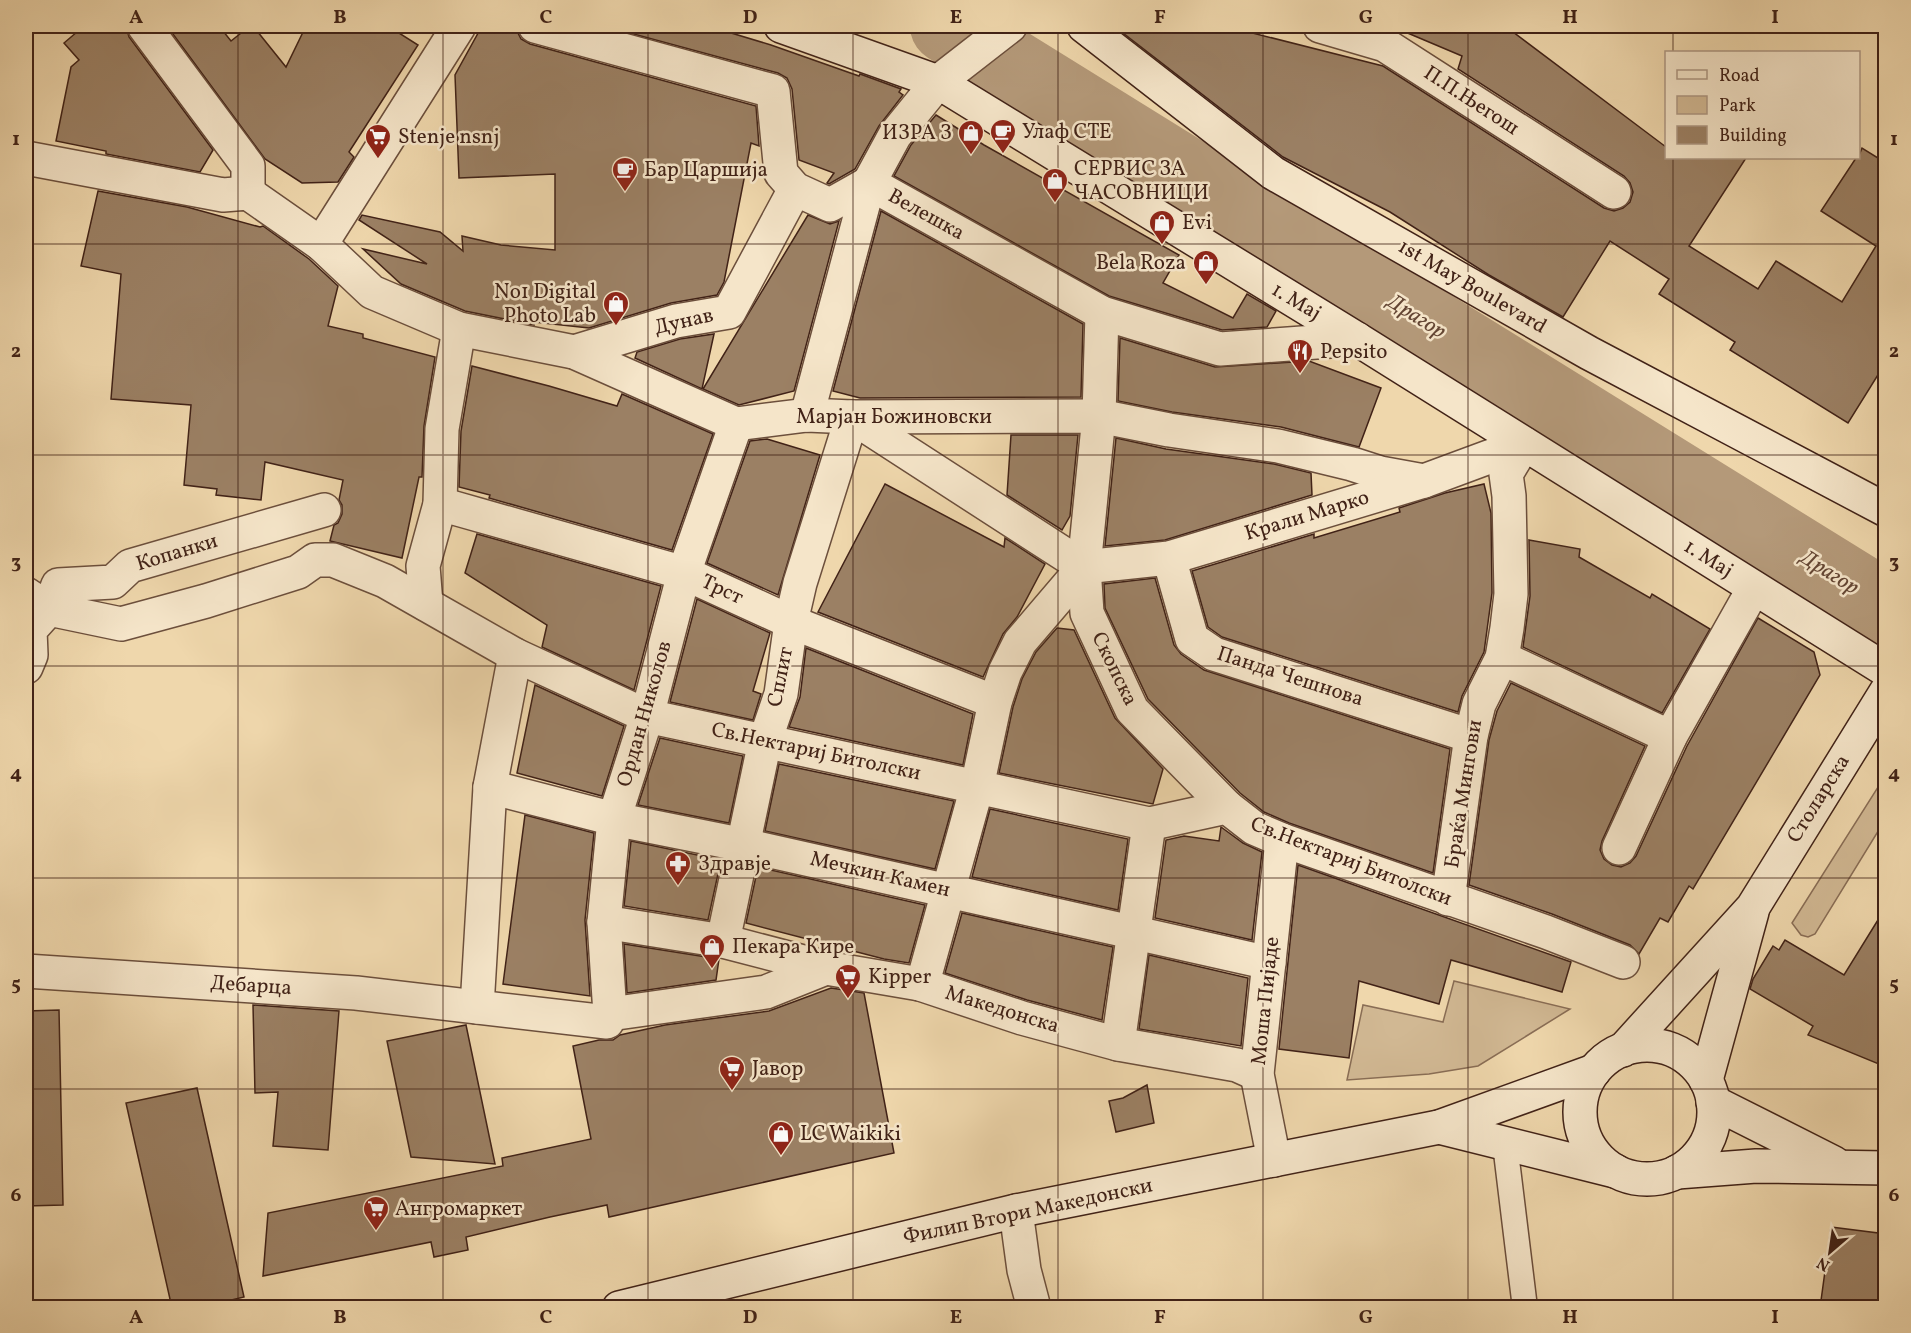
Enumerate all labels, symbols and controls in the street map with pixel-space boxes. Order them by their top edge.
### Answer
text: A [129,4,143,32]
text: B [333,4,347,32]
text: C [540,4,553,32]
text: D [743,4,757,32]
text: E [950,4,962,32]
text: F [1154,4,1166,32]
text: G [1359,4,1373,32]
text: H [1562,4,1578,32]
text: I [1771,4,1779,32]
legend [1665,51,1860,159]
street label: П.П.Његош [1418,59,1524,143]
text: Road [1719,64,1760,89]
text: Park [1719,94,1756,119]
cafe icon: Улаф СТЕ [988,117,1018,155]
shop icon: ИЗРА З [956,118,986,156]
place label: Улаф СТЕ [1022,118,1112,147]
place label: ИЗРА З [882,119,952,148]
supermarket icon: Stenje nsnj [363,122,393,160]
place label: Stenje nsnj [398,123,499,152]
text: Building [1719,124,1787,149]
text: 1 [12,126,20,154]
text: 1 [1890,126,1898,154]
cafe icon: Бар Царшија [610,155,640,193]
place label: СЕРВИС ЗА ЧАСОВНИЦИ [1074,155,1209,208]
place label: Бар Царшија [644,156,768,185]
shop icon: СЕРВИС ЗА ЧАСОВНИЦИ [1040,166,1070,204]
street label: Велешка [882,182,970,248]
shop icon: Evi [1147,208,1177,246]
place label: Evi [1182,209,1212,238]
street label: 1st May Boulevard [1392,233,1552,341]
shop icon: Bela Roza [1191,248,1221,286]
place label: Bela Roza [1096,249,1186,278]
street label: 1. Мај [1266,276,1326,328]
place label: No1 Digital Photo Lab [494,278,596,331]
water label: Драгор [1379,286,1451,347]
shop icon: No1 Digital Photo Lab [601,289,631,327]
street label: Дунав [652,301,716,343]
restaurant icon: Pepsito [1285,337,1315,375]
text: 2 [11,338,21,366]
place label: Pepsito [1320,338,1387,367]
text: 2 [1889,338,1899,366]
street label: Марјан Божиновски [796,403,992,432]
street label: Крали Марко [1241,483,1373,549]
street label: Копанки [133,527,222,579]
street label: 1. Мај [1678,533,1738,585]
water label: Драгор [1792,542,1864,603]
text: 3 [11,549,21,577]
text: 3 [1889,549,1899,577]
street label: Трст [696,568,748,612]
street label: Скопска [1084,627,1144,711]
street label: Ордан Николов [610,638,680,790]
street label: Панда Чешнова [1213,640,1367,714]
street label: Сплит [761,644,801,710]
street label: Св.Нектариј Битолски [709,716,924,788]
street label: Браќа Мингови [1438,717,1490,870]
street label: Столарска [1780,749,1858,849]
text: 4 [10,760,22,788]
text: 4 [1888,760,1900,788]
street label: Св.Нектариј Битолски [1246,810,1456,914]
street label: Мечкин Камен [807,845,953,905]
pharmacy icon: Здравје [663,849,693,887]
place label: Здравје [698,850,771,879]
shop icon: Пекара Кире [697,932,727,970]
place label: Пекара Кире [732,933,854,962]
street label: Моша Пијаде [1245,935,1287,1067]
supermarket icon: Kipper [833,962,863,1000]
place label: Kipper [868,963,932,992]
street label: Дебарца [209,969,293,1003]
text: 5 [11,971,21,999]
text: 5 [1889,971,1899,999]
street label: Македонска [941,979,1063,1041]
supermarket icon: Јавор [717,1054,747,1092]
place label: Јавор [752,1055,803,1084]
shop icon: LC Waikiki [766,1119,796,1157]
place label: LC Waikiki [800,1120,901,1149]
street label: Филип Втори Македонски [901,1171,1156,1253]
text: 6 [11,1182,22,1210]
text: 6 [1889,1182,1900,1210]
supermarket icon: Ангромаркет [361,1194,391,1232]
place label: Ангромаркет [395,1195,523,1224]
north arrow [1800,1222,1860,1282]
text: N [1813,1251,1834,1276]
text: A [129,1304,143,1332]
text: B [333,1304,347,1332]
text: C [540,1304,553,1332]
text: D [743,1304,757,1332]
text: E [950,1304,962,1332]
text: F [1154,1304,1166,1332]
text: G [1359,1304,1373,1332]
text: H [1562,1304,1578,1332]
text: I [1771,1304,1779,1332]

